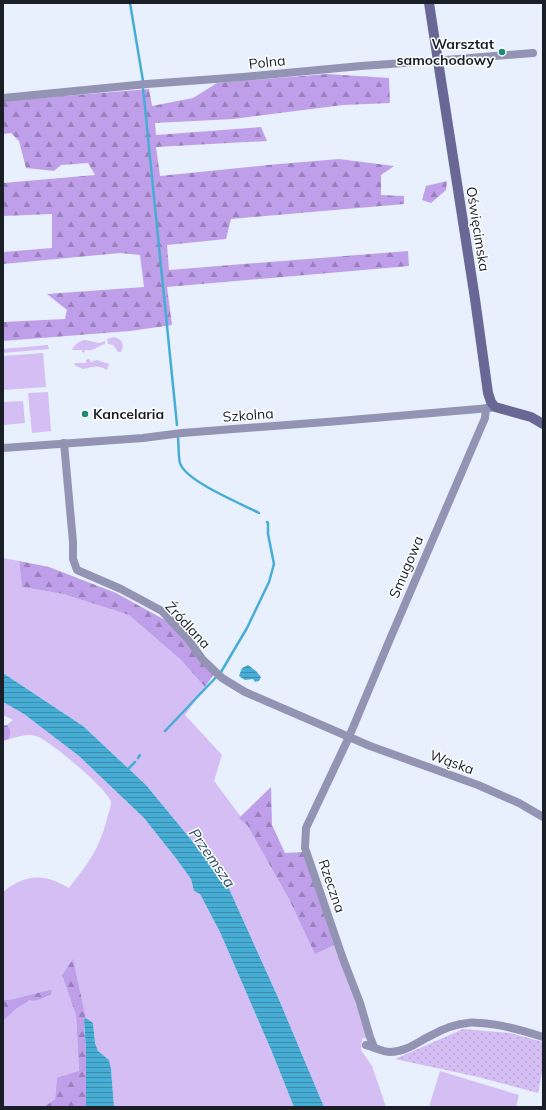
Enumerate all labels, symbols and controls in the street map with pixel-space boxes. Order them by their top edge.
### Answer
place label: Warsztat samochodowy [397,35,495,69]
marker: Warsztat samochodowy [497,47,507,57]
street label: Polna [248,51,286,73]
street label: Oświęcimska [462,185,494,273]
street label: Szkolna [222,404,274,426]
place label: Kancelaria [93,405,164,423]
marker: Kancelaria [80,409,90,419]
street label: Smugowa [385,533,427,601]
street label: Źródlana [162,598,214,652]
street label: Wąska [427,746,477,778]
water label: Przemsza [185,824,240,891]
street label: Rzeczna [315,857,349,915]

